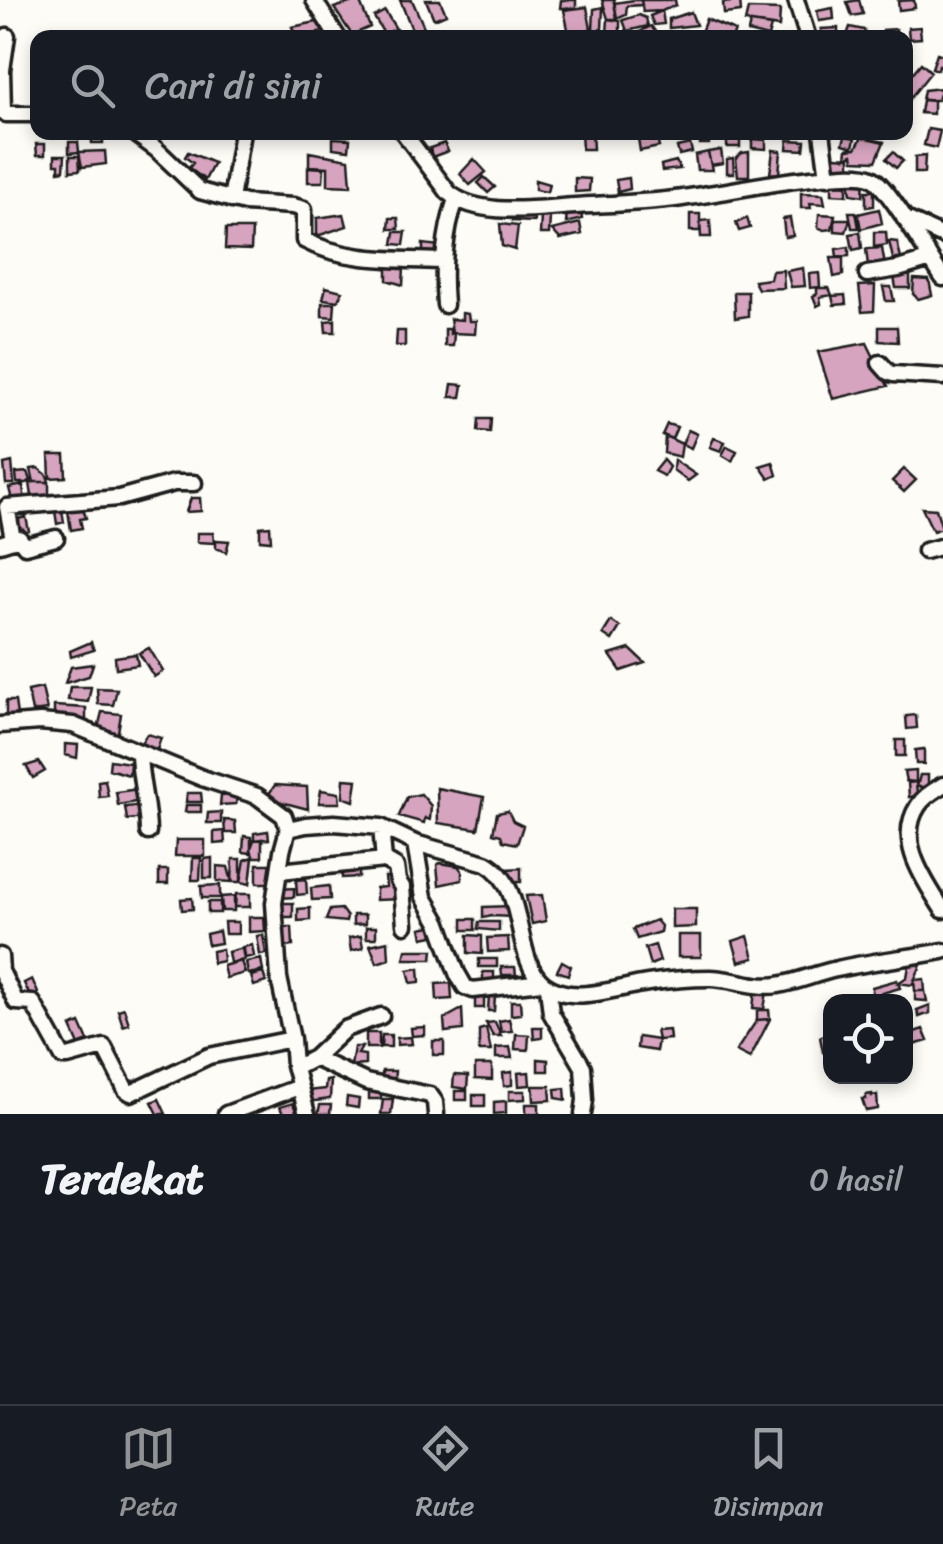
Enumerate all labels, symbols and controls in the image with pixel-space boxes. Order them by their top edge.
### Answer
search box [30,30,913,140]
text: Cari di sini [145,52,321,119]
icon: search [65,58,120,113]
map controls [823,994,913,1084]
button: locate [823,994,913,1084]
text: Terdekat [40,1142,204,1216]
text: 0 hasil [809,1151,903,1208]
tab: Peta [119,1421,177,1530]
tab: Rute [416,1421,474,1530]
tab: Disimpan [713,1421,824,1530]

